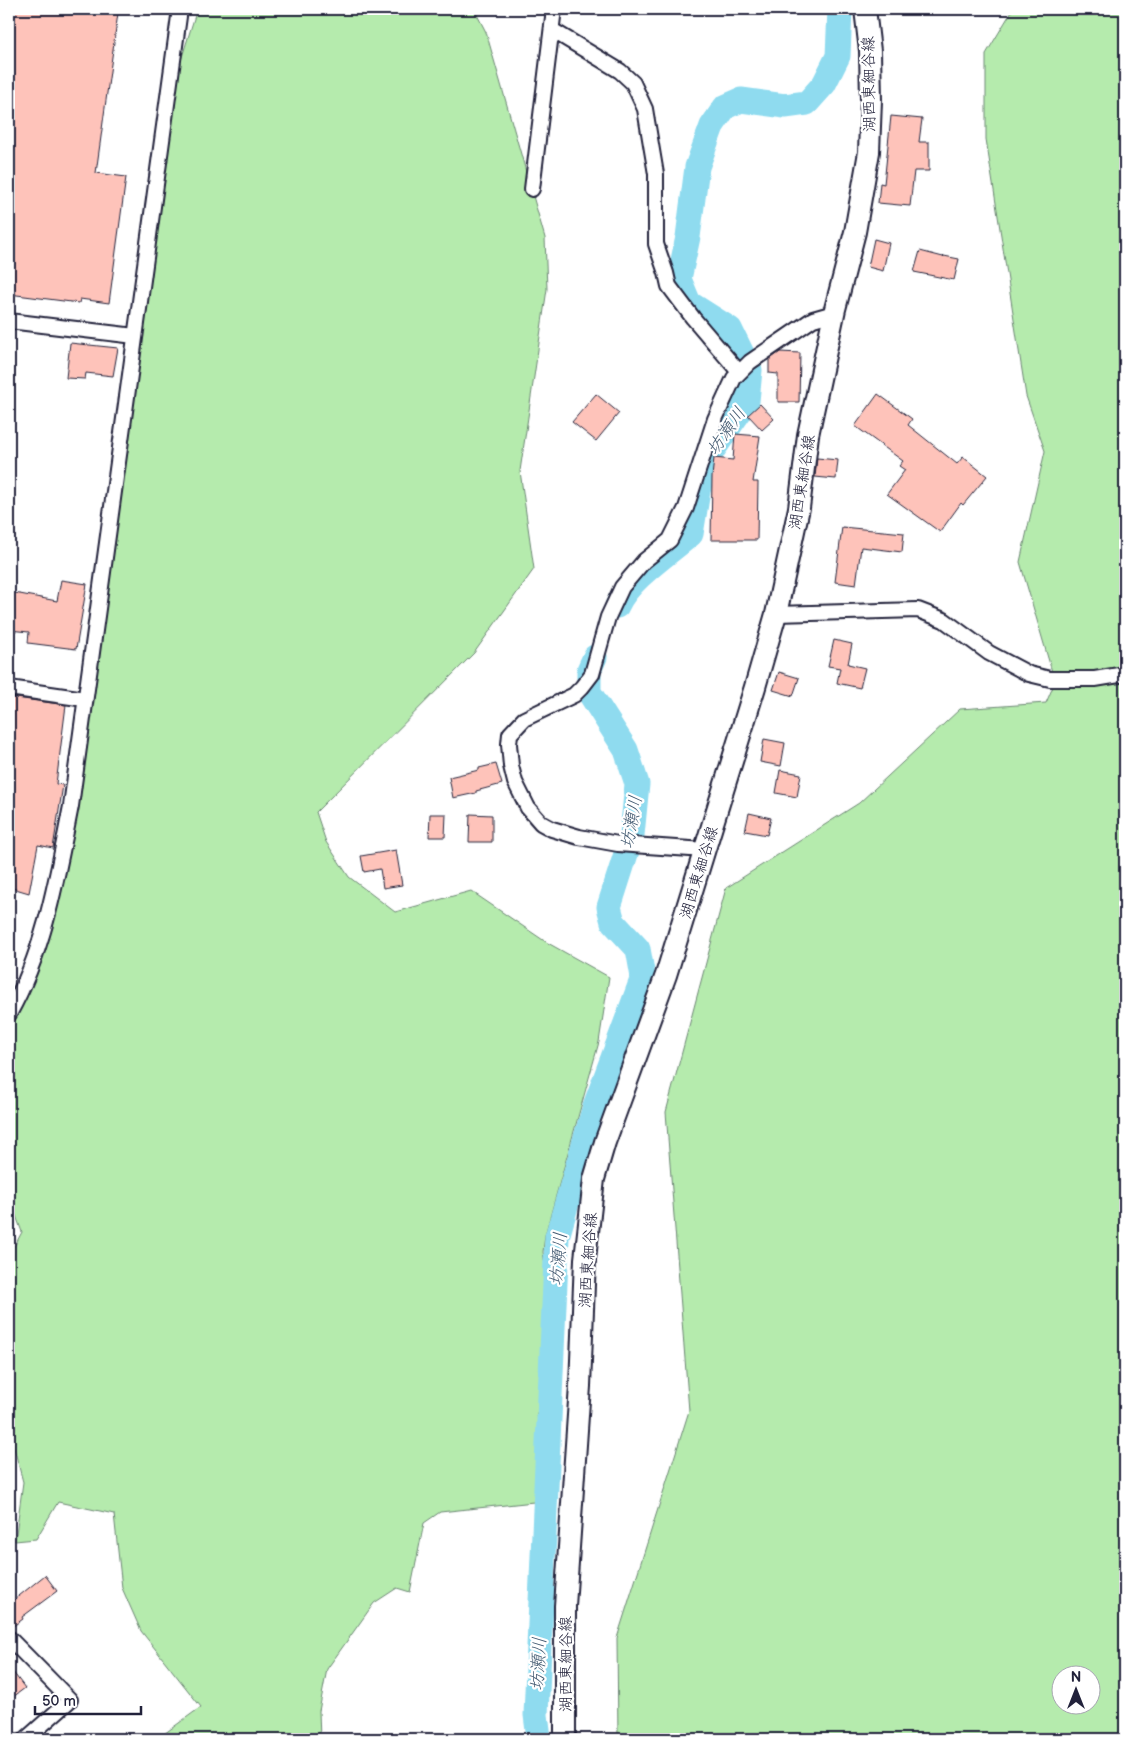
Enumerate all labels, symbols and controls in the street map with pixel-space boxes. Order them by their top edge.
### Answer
street label: 湖西東細谷線 [859,36,880,132]
water label: 坊瀬川 [702,403,750,459]
street label: 湖西東細谷線 [786,433,819,531]
water label: 坊瀬川 [616,794,647,850]
street label: 湖西東細谷線 [676,824,723,921]
street label: 湖西東細谷線 [576,1212,601,1309]
water label: 坊瀬川 [546,1231,571,1287]
street label: 湖西東細谷線 [557,1616,576,1712]
water label: 坊瀬川 [527,1637,550,1692]
north arrow [1052,1666,1102,1716]
text: N [1071,1669,1081,1686]
scale bar [35,1683,141,1715]
text: 50 m [42,1692,76,1711]

